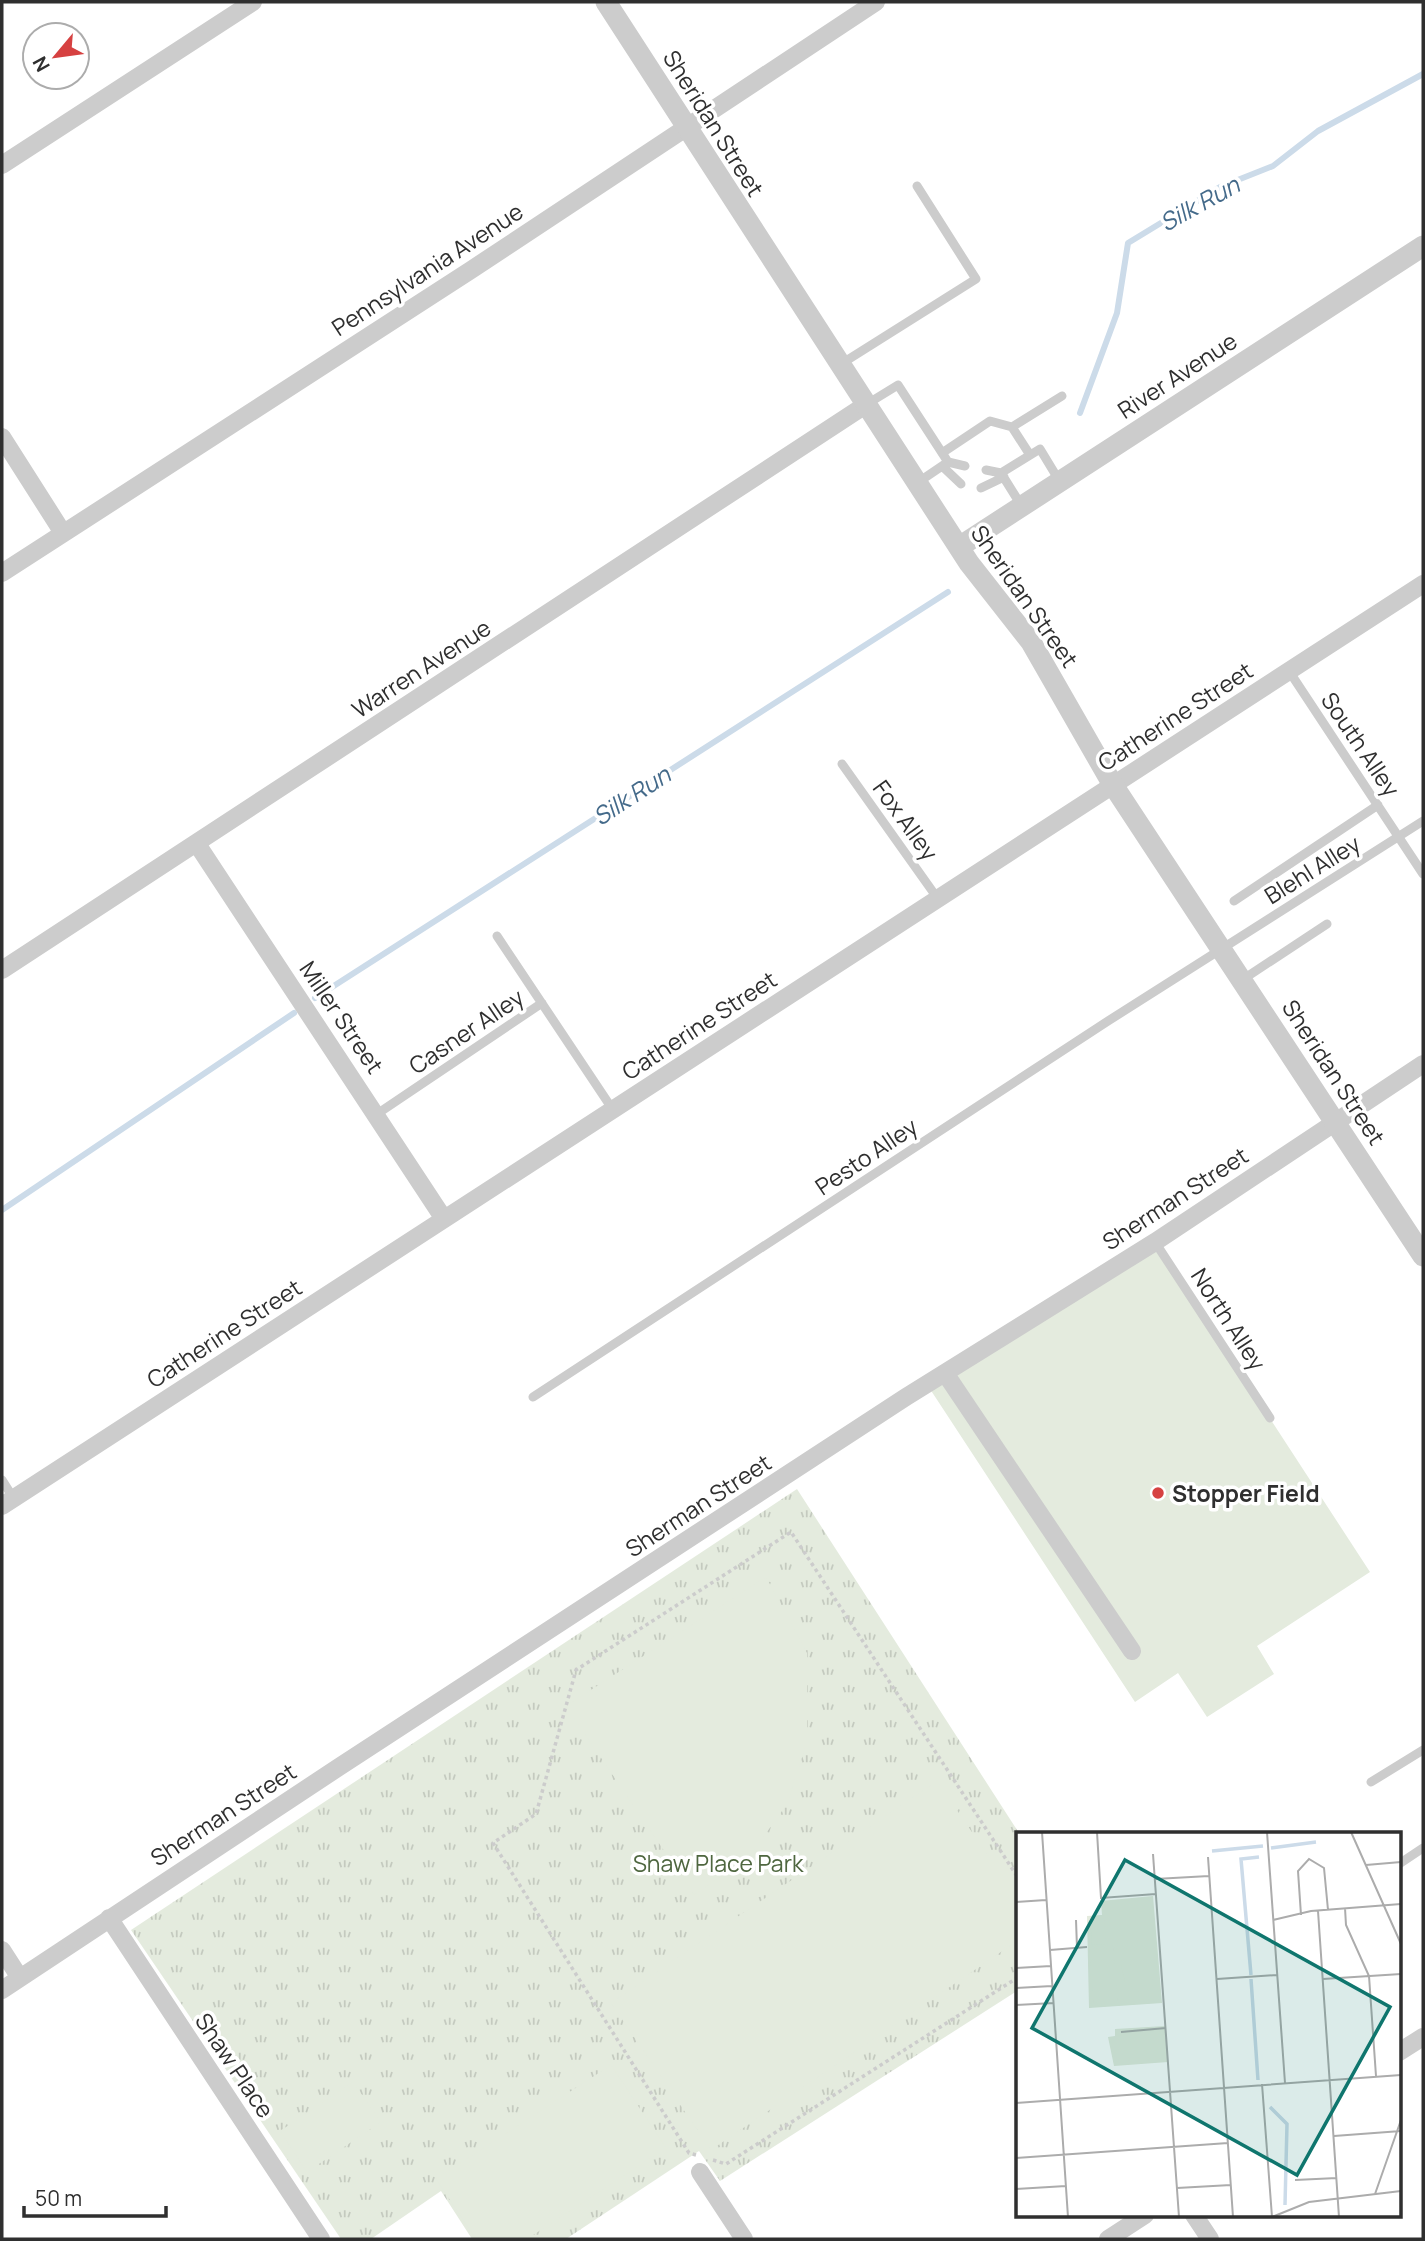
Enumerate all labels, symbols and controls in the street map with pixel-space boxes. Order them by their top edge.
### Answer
north arrow [21,21,91,91]
street label: Sheridan Street [656,44,772,202]
text: N [26,52,56,77]
water label: Silk Run [1153,167,1245,238]
street label: Pennsylvania Avenue [325,195,529,343]
street label: River Avenue [1111,324,1243,426]
street label: Sheridan Street [964,518,1086,674]
street label: Warren Avenue [345,611,497,725]
street label: Catherine Street [1091,654,1259,778]
street label: South Alley [1314,685,1408,803]
water label: Silk Run [586,757,677,832]
street label: Fox Alley [866,773,946,867]
street label: Blehl Alley [1258,827,1366,911]
street label: Miller Street [293,954,391,1080]
street label: Catherine Street [615,963,783,1087]
street label: Casner Alley [402,981,530,1081]
street label: Sheridan Street [1275,993,1393,1151]
street label: Pesto Alley [809,1110,923,1202]
street label: Sherman Street [1096,1139,1254,1257]
street label: North Alley [1184,1262,1274,1376]
street label: Catherine Street [140,1271,308,1395]
street label: Sherman Street [619,1446,777,1564]
place label: Stopper Field [1172,1477,1320,1509]
marker: Stopper Field [1150,1485,1166,1501]
street label: Sherman Street [144,1755,302,1873]
inset map [1016,1832,1400,2216]
park label: Shaw Place Park [633,1847,804,1879]
street label: Shaw Place [188,2006,282,2124]
scale bar [24,2174,166,2218]
text: 50 m [35,2184,82,2212]

